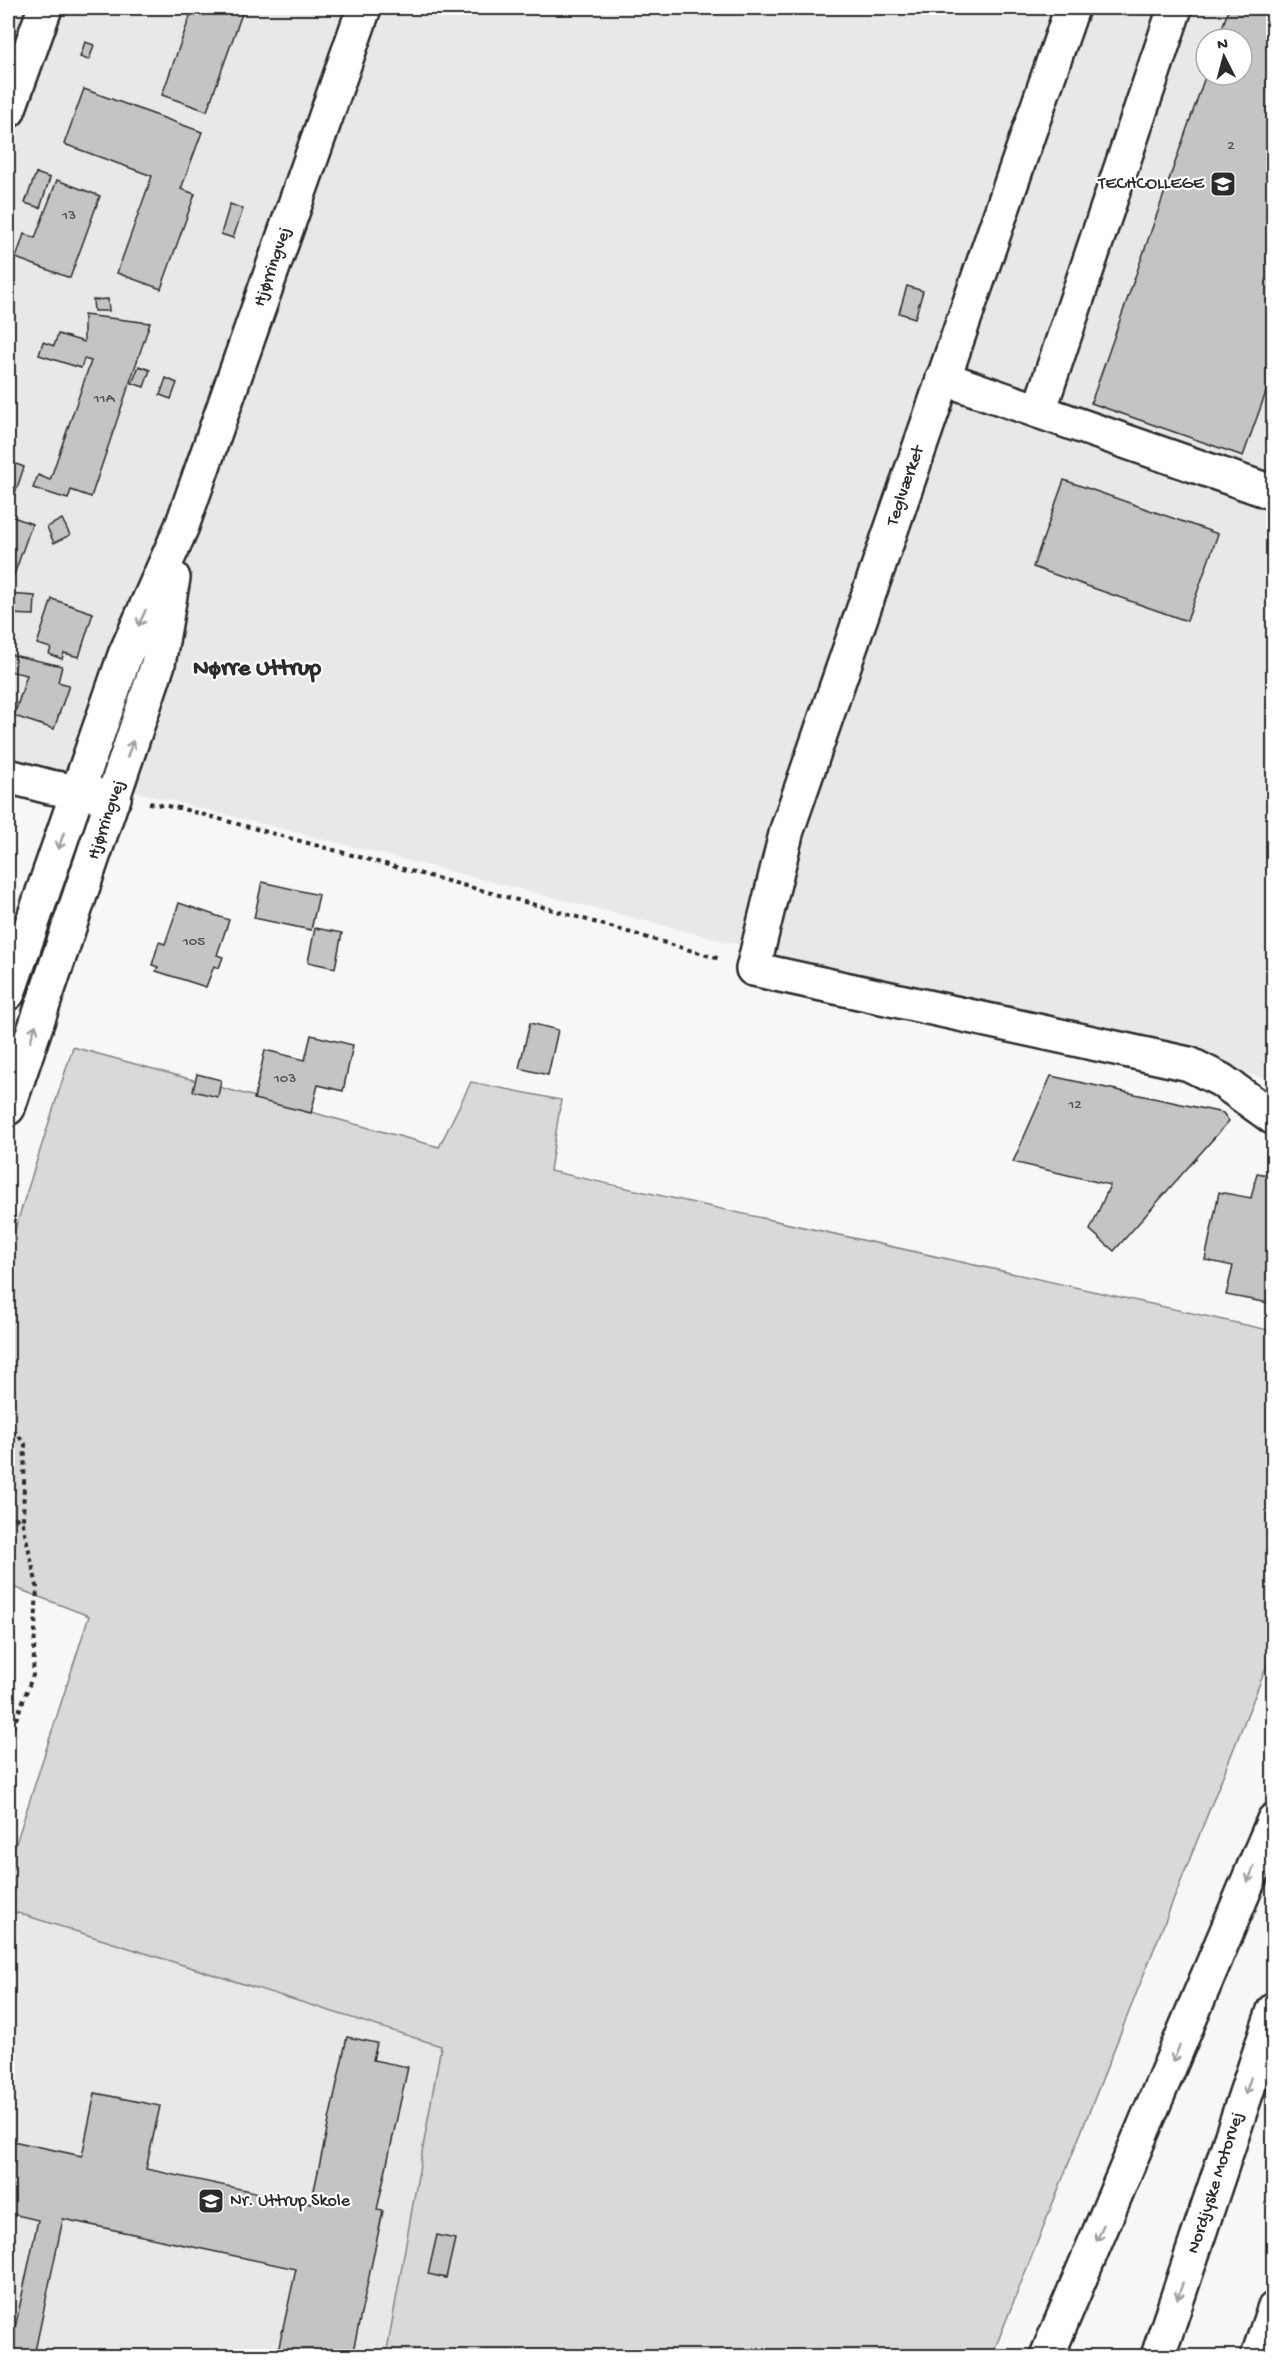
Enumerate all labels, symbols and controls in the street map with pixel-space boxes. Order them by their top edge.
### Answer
north arrow [1194,27,1254,87]
text: N [1217,36,1230,56]
house number: 2 [1227,137,1235,155]
school or university icon: TECHCOLLEGE [1208,169,1238,199]
place label: TECHCOLLEGE [1097,174,1205,195]
house number: 13 [61,207,76,225]
street label: Hjørringvej [250,224,296,310]
house number: 11A [93,390,116,408]
street label: Teglværket [882,442,930,530]
one-way arrow [135,609,146,627]
district label: Nørre Uttrup [193,655,321,684]
one-way arrow [126,740,137,759]
street label: Hjørringvej [84,777,130,863]
one-way arrow [54,831,65,850]
house number: 105 [182,933,205,951]
one-way arrow [29,1024,40,1043]
house number: 103 [273,1070,296,1088]
house number: 12 [1067,1096,1082,1114]
one-way arrow [1245,1864,1256,1883]
one-way arrow [1170,2044,1181,2062]
one-way arrow [1242,2076,1253,2095]
street label: Nordjyske Motorvej [1183,2110,1249,2256]
school or university icon: Nr. Uttrup Skole [196,2186,226,2216]
place label: Nr. Uttrup Skole [230,2191,351,2212]
one-way arrow [1093,2224,1105,2242]
one-way arrow [1174,2281,1185,2300]

